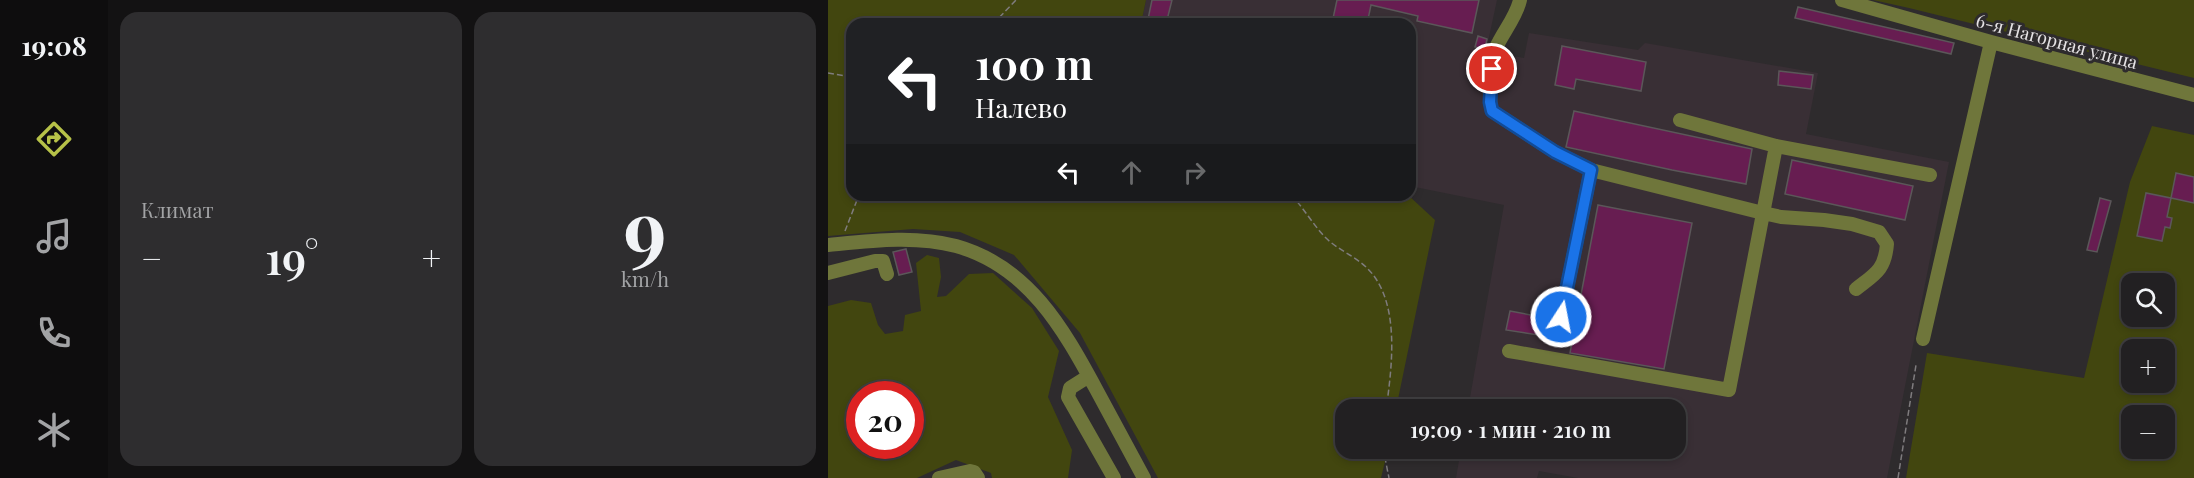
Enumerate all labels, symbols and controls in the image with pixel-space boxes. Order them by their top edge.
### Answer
street label: 6-я Нагорная улица [1974,8,2140,74]
text: 19:08 [21,27,87,63]
text: 100 m [975,35,1093,91]
icon: left [876,42,954,120]
pin [1466,43,1517,94]
icon: arrive [1475,52,1508,85]
text: Налево [975,89,1067,125]
icon: directions [33,118,75,160]
icon: left [1052,156,1085,189]
icon: ahead [1115,156,1148,189]
icon: right [1178,156,1211,189]
text: 9 [623,174,667,278]
text: Климат [141,196,214,223]
icon: music [33,215,75,257]
text: 19° [265,226,319,286]
text: − [141,235,162,279]
text: + [422,235,441,279]
text: km/h [621,265,669,292]
map controls [2121,273,2175,459]
button: search [2121,273,2175,327]
position arrow [1529,285,1593,349]
icon: phone [33,312,75,354]
button: + [2121,339,2175,393]
speed limit sign: 20 [846,381,924,459]
button: − [2121,405,2175,459]
icon: climate [33,409,75,451]
text: 19:09 · 1 мин · 210 m [1410,414,1611,444]

